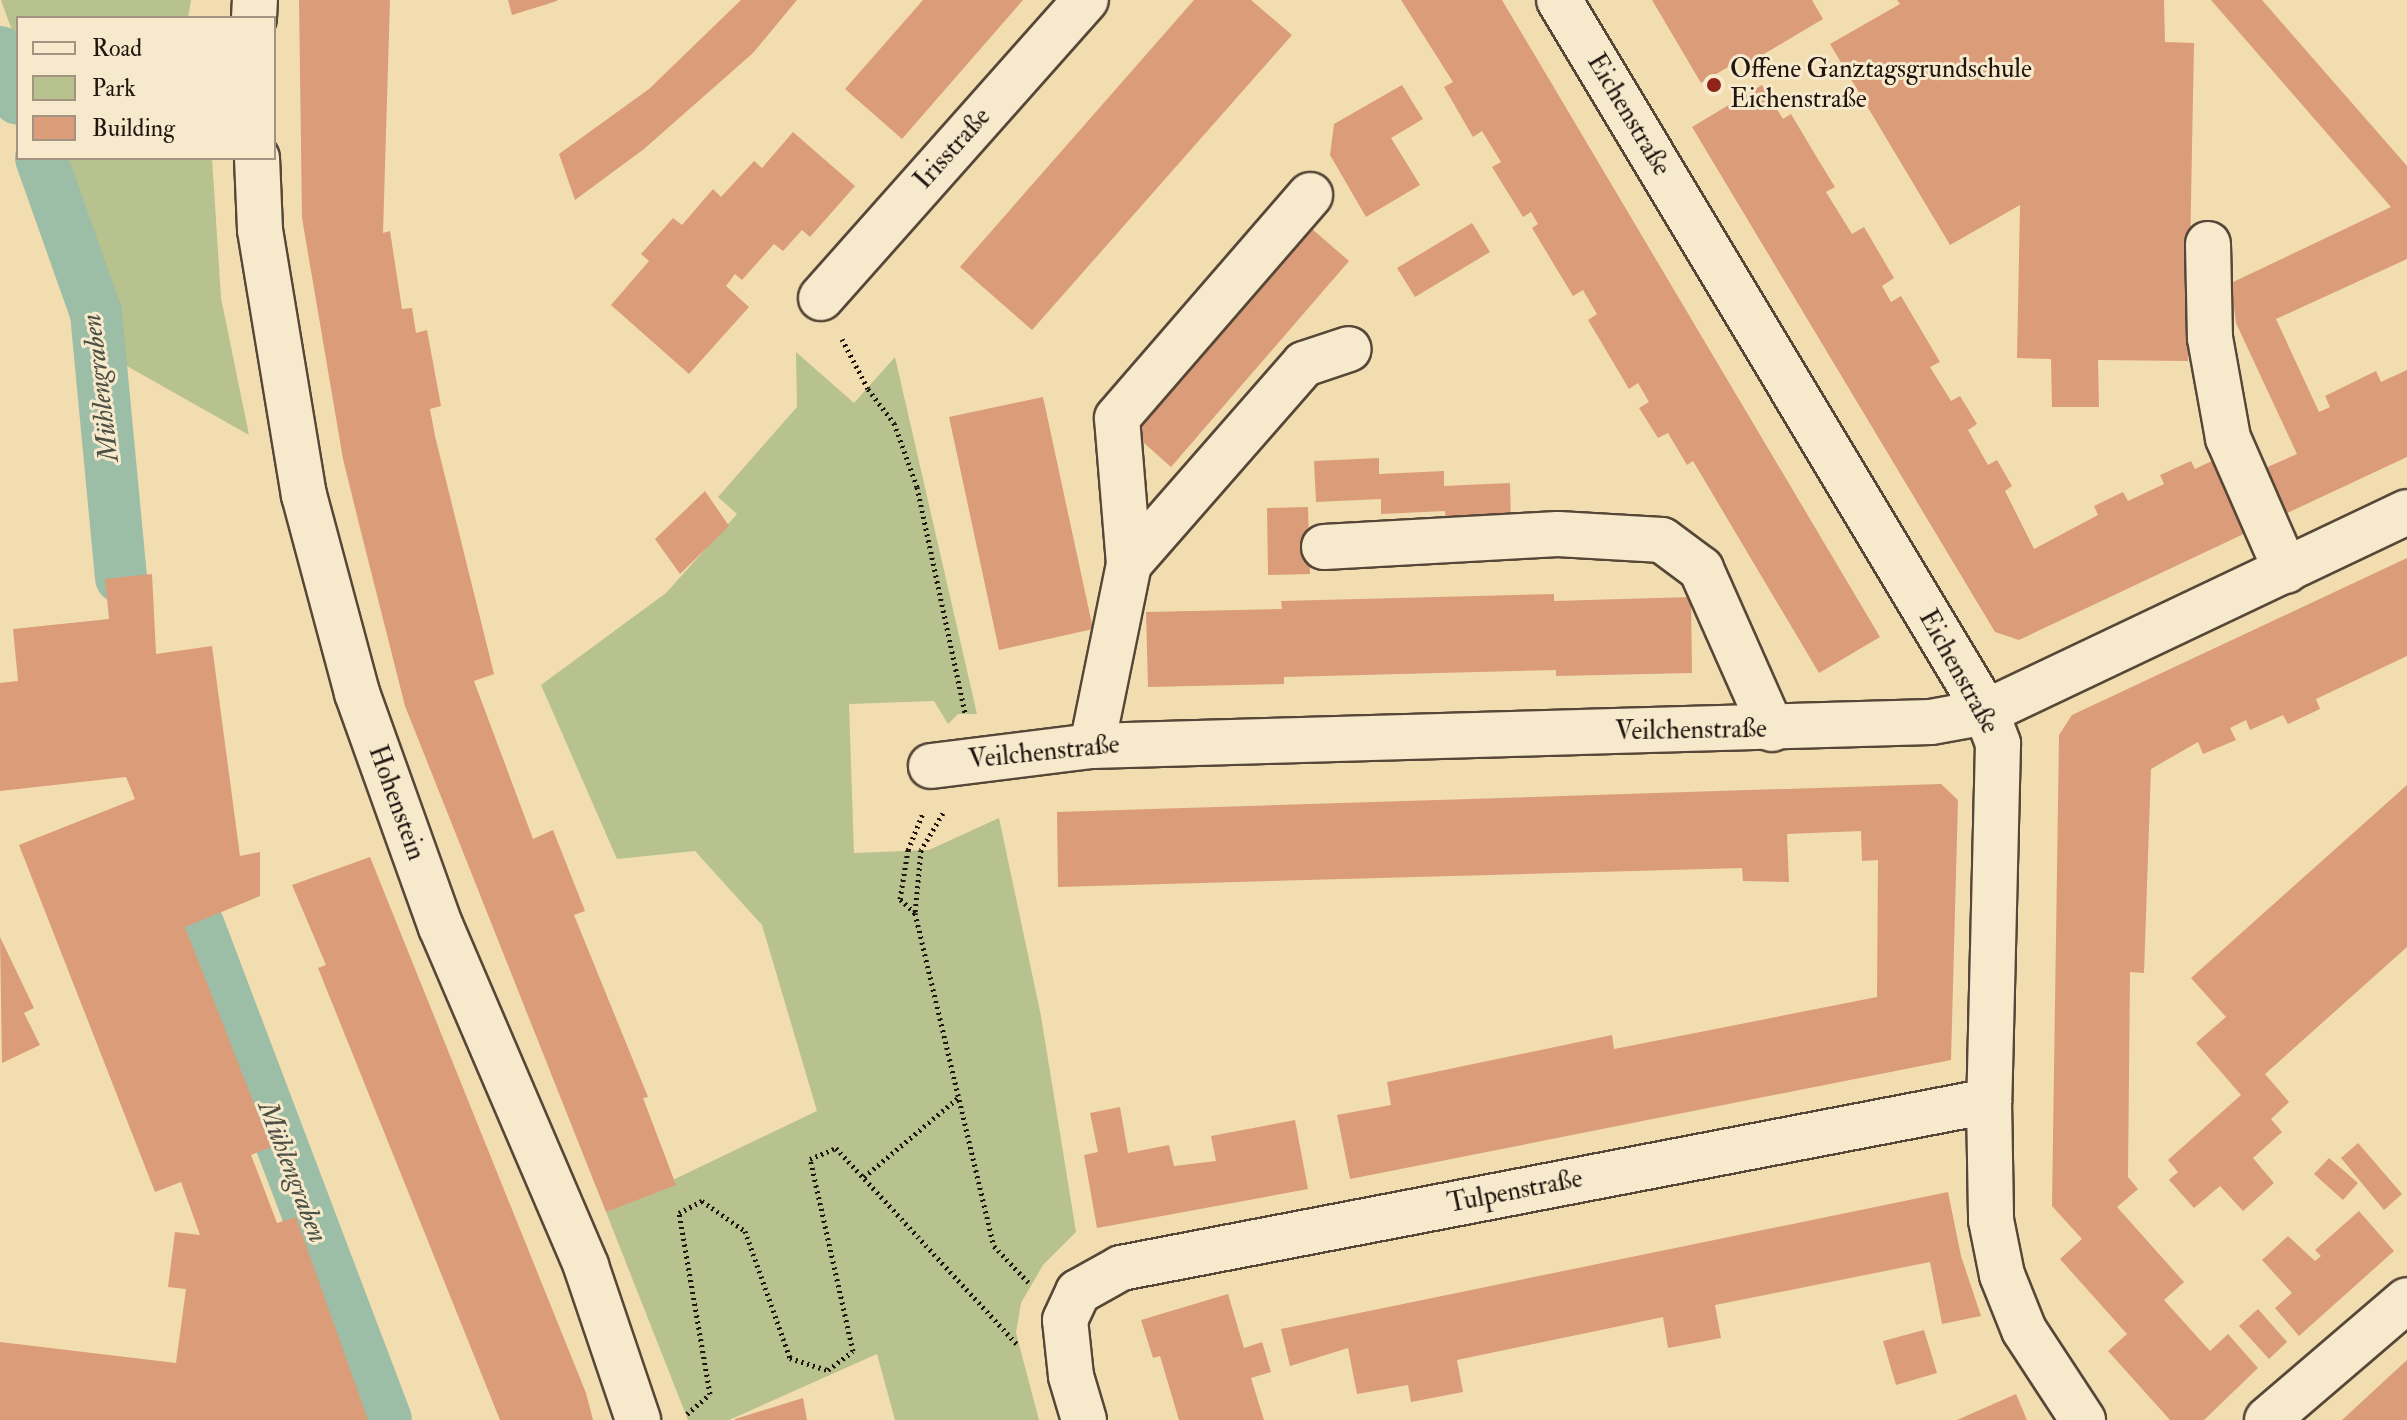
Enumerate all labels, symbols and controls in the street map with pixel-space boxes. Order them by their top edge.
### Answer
legend [16,16,276,160]
text: Road [92,33,142,64]
street label: Eichenstraße [1579,48,1677,182]
place label: Offene Ganztagsgrundschule Eichenstraße [1730,54,2032,116]
text: Park [92,73,136,104]
marker: Offene Ganztagsgrundschule Eichenstraße [1705,76,1723,94]
street label: Irisstraße [908,102,998,196]
text: Building [92,113,175,144]
water label: Mühlengraben [75,312,127,464]
street label: Eichenstraße [1911,605,2005,739]
street label: Veilchenstraße [1615,714,1767,748]
street label: Veilchenstraße [967,730,1121,776]
street label: Hohenstein [361,741,431,865]
water label: Mühlengraben [250,1096,334,1248]
street label: Tulpenstraße [1445,1164,1585,1220]

